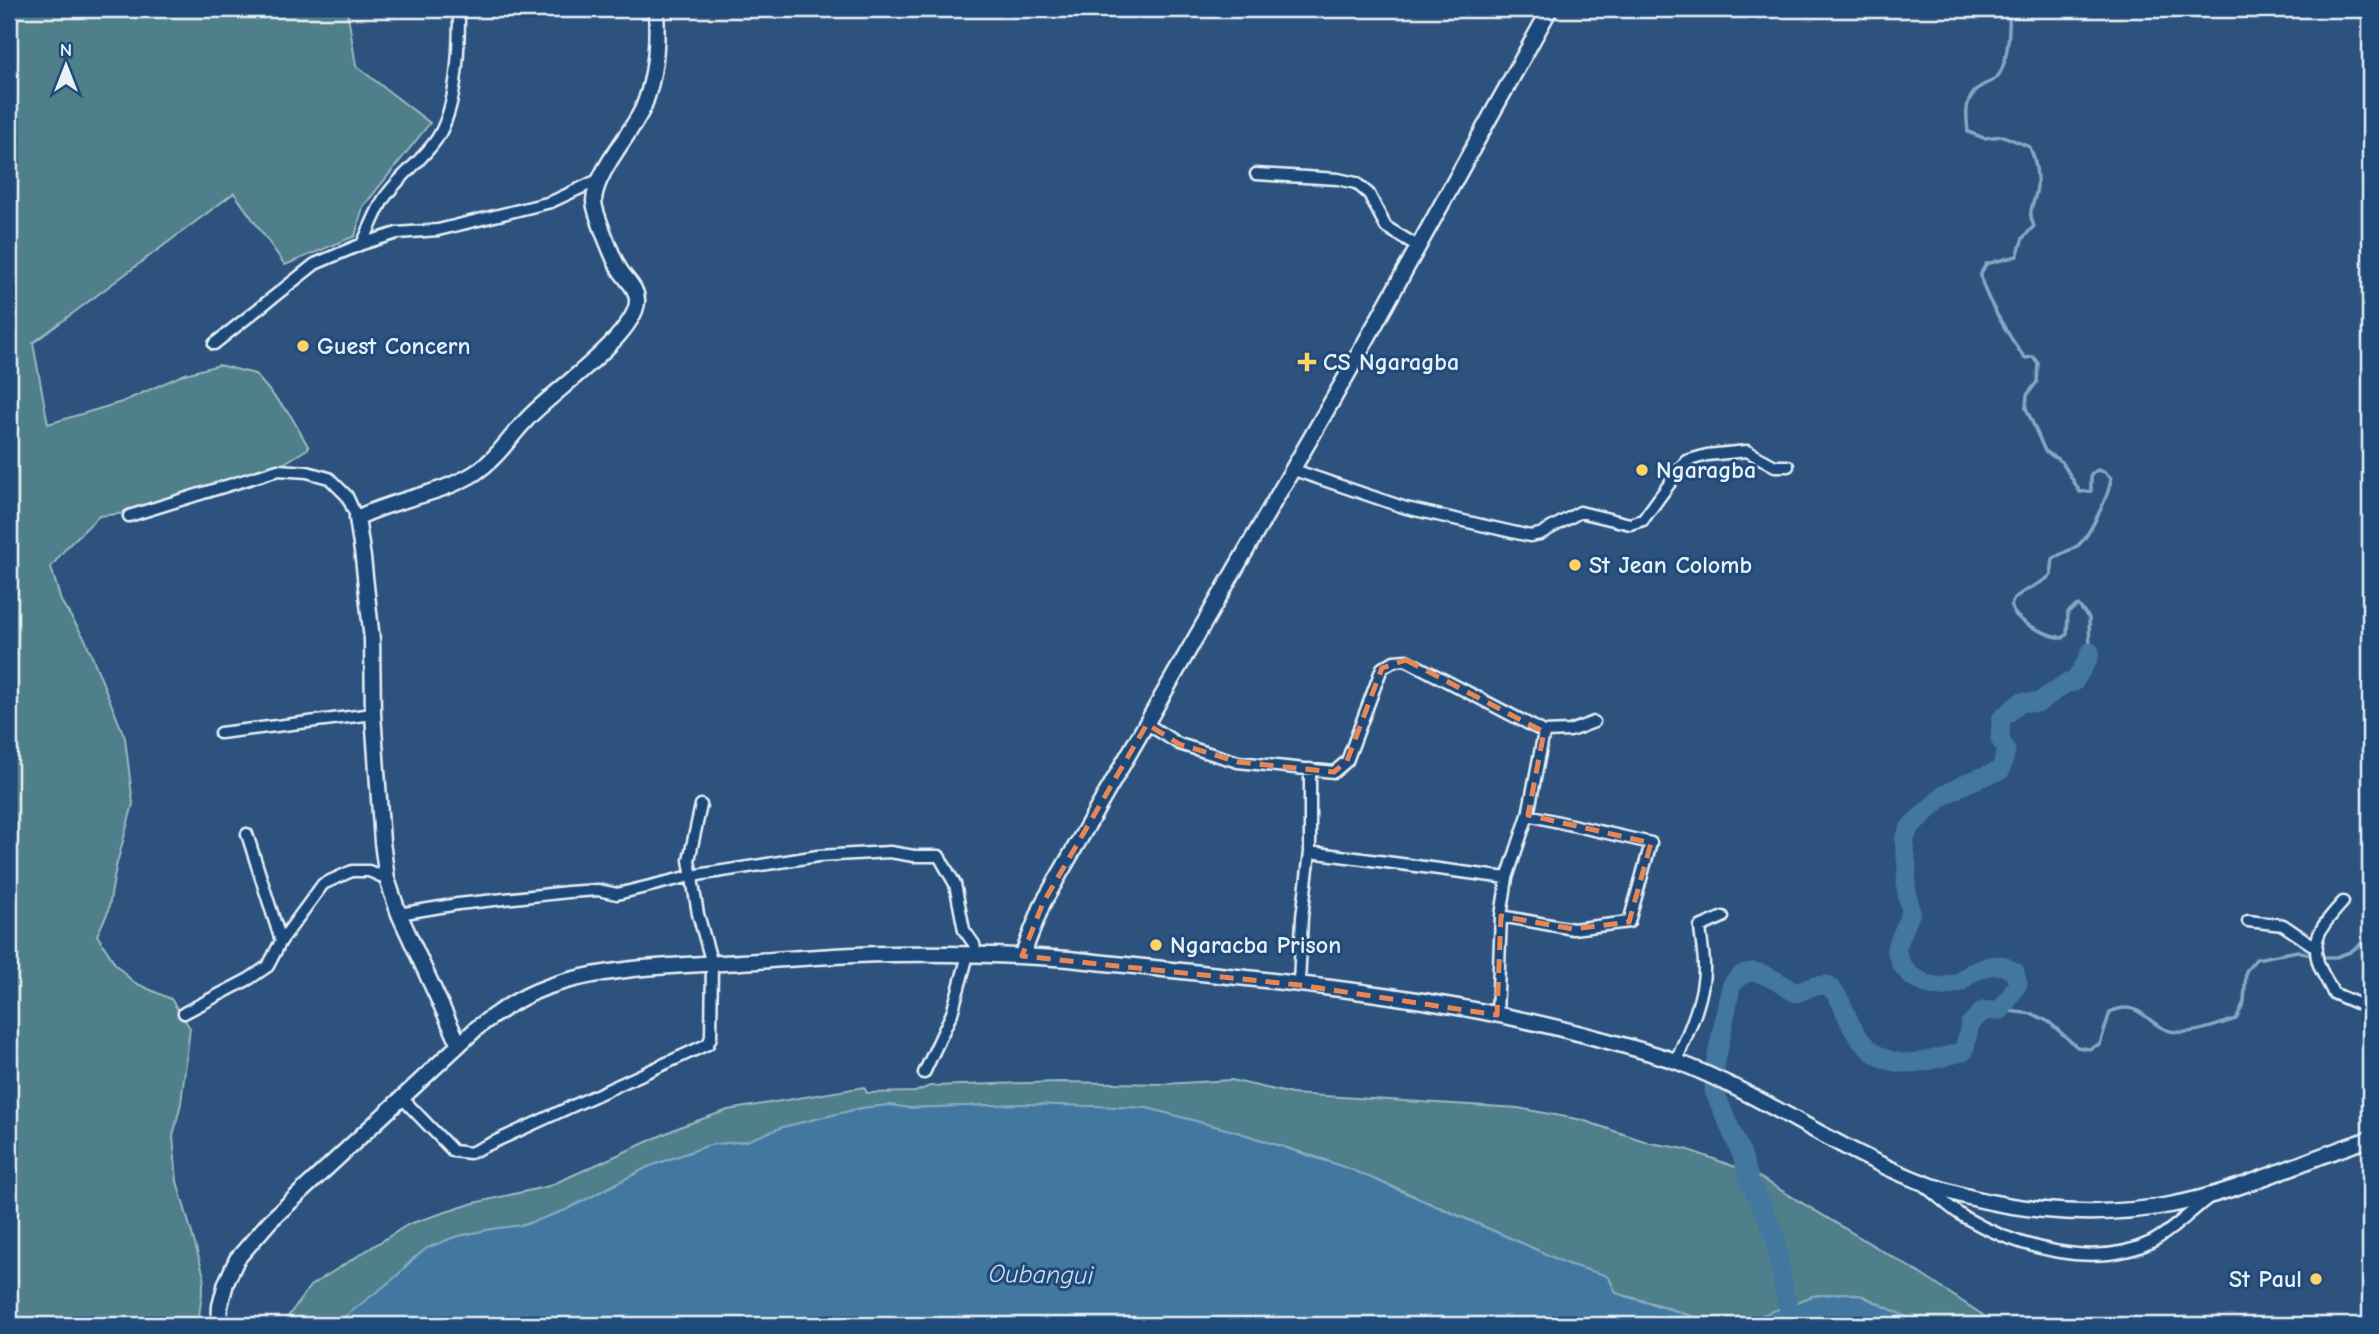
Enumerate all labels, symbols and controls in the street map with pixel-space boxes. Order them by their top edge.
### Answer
north arrow [32,32,102,102]
text: N [60,39,72,61]
place label: Guest Concern [317,332,470,360]
marker: Guest Concern [295,338,311,354]
place label: CS Ngaragba [1323,348,1459,376]
marker: CS Ngaragba [1297,352,1317,372]
place label: Ngaragba [1656,456,1756,484]
marker: Ngaragba [1634,462,1650,478]
place label: St Jean Colomb [1589,551,1752,579]
marker: St Jean Colomb [1567,557,1583,573]
place label: Ngaracba Prison [1170,931,1341,959]
marker: Ngaracba Prison [1148,937,1164,953]
water label: Oubangui [988,1259,1095,1291]
place label: St Paul [2229,1265,2302,1293]
marker: St Paul [2308,1271,2324,1287]

